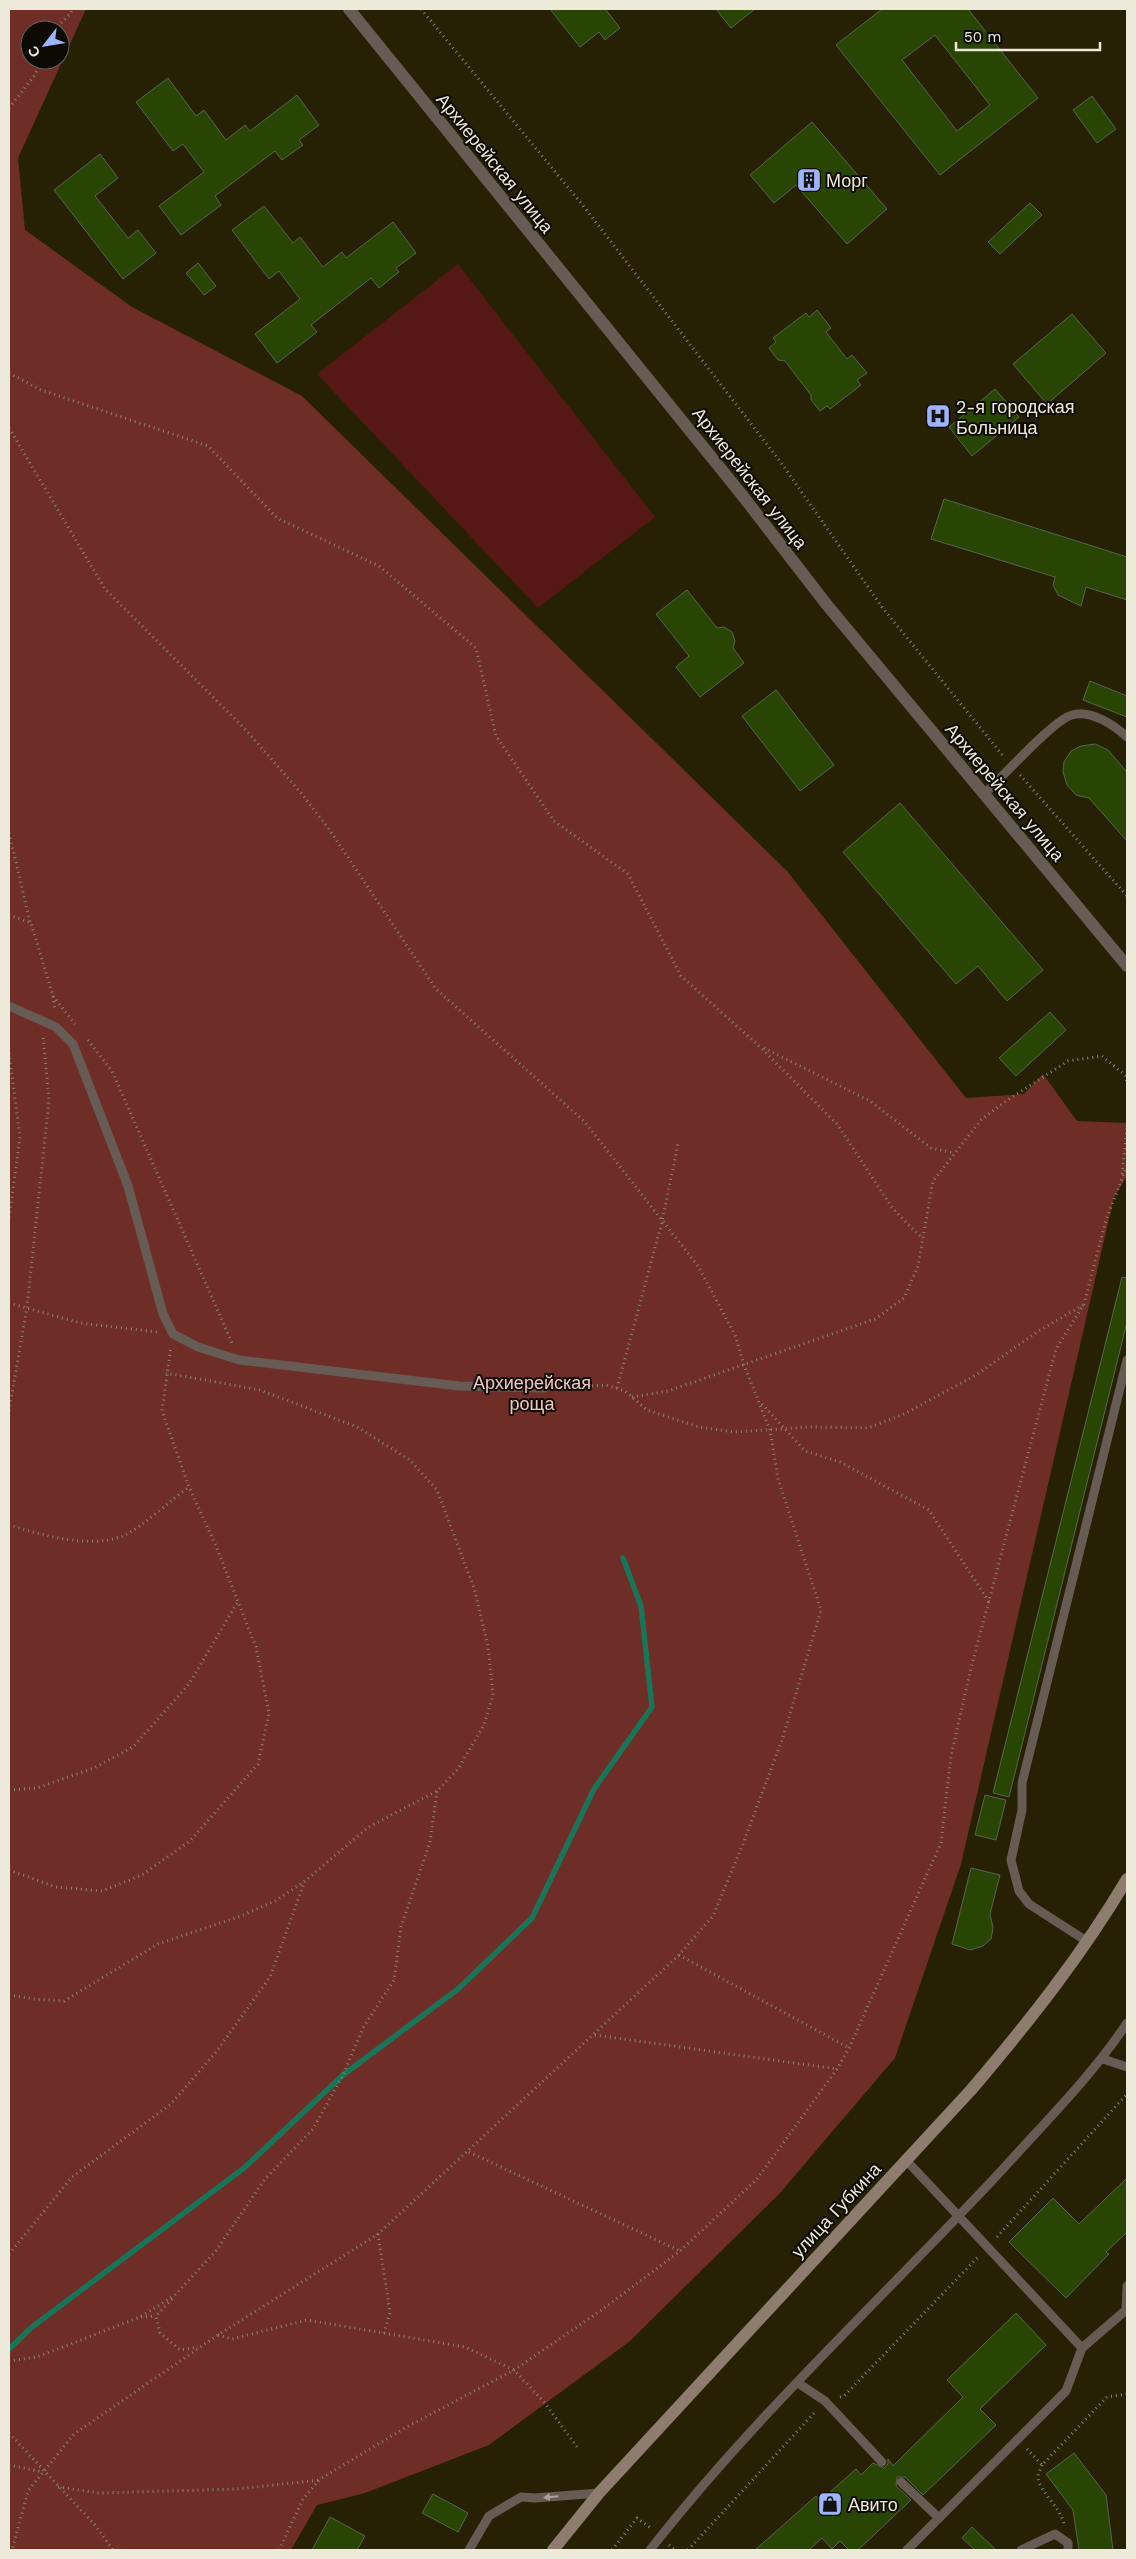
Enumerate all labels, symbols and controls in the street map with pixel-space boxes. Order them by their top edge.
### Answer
north arrow [20,20,70,70]
scale bar [956,20,1100,52]
text: 50 m [964,28,1001,46]
text: С [24,43,43,60]
street label: Архиерейская улица [432,89,558,238]
building icon: Морг [796,167,822,193]
place label: Морг [826,170,868,191]
place label: 2-я городская Больница [956,396,1075,438]
street label: Архиерейская улица [688,403,812,554]
hospital icon: 2-я городская Больница [925,403,951,429]
street label: Архиерейская улица [941,719,1069,866]
park label: Архиерейская роща [473,1372,591,1414]
street label: улица Губкина [787,2158,886,2262]
shop icon: Авито [817,2491,843,2517]
one-way arrow [543,2493,559,2501]
place label: Авито [848,2494,898,2515]

